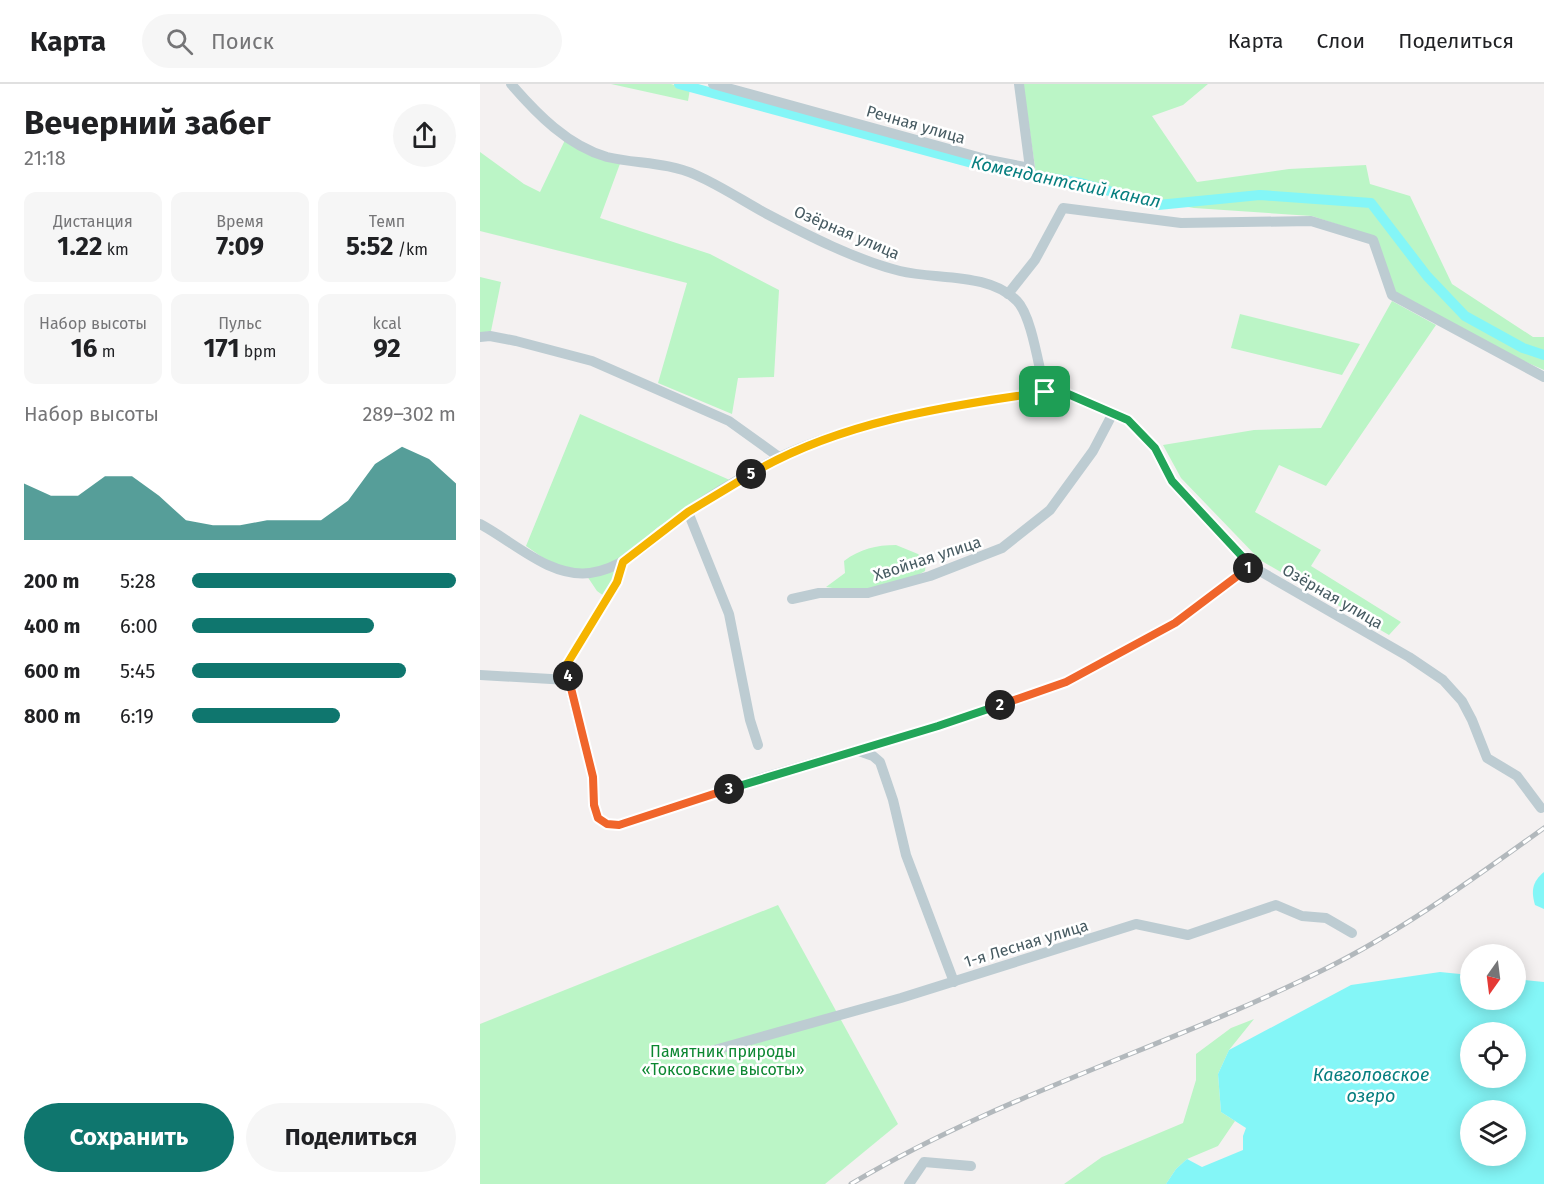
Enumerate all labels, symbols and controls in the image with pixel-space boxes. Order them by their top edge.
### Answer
search box [142,14,562,68]
text: Карта [30,25,106,58]
icon: search [163,25,196,58]
text: Поиск [211,28,274,55]
text: Карта [1228,28,1284,54]
text: Слои [1317,28,1365,54]
text: Поделиться [1398,28,1514,54]
street label: Речная улица [864,101,968,148]
text: Вечерний забег [24,103,270,143]
button: share [393,104,456,167]
text: 21:18 [24,146,66,170]
water label: Комендантский канал [969,151,1163,213]
street label: Озёрная улица [791,202,902,263]
text: Дистанция [53,212,133,231]
text: Время [216,212,264,231]
text: Темп [369,212,405,231]
text: 1.22 [57,231,103,262]
text: 7:09 [216,231,264,262]
text: 5:52 [346,231,393,262]
text: km [103,240,129,259]
text: /km [393,240,428,259]
text: Набор высоты [39,314,147,333]
text: Пульс [218,314,262,333]
text: kcal [373,314,401,333]
text: 16 [71,333,97,364]
text: 171 [204,333,240,364]
text: 92 [373,333,401,364]
text: m [97,342,115,361]
text: bpm [240,342,276,361]
pin [1019,366,1070,417]
icon: arrive [1028,375,1061,408]
text: Набор высоты [24,402,159,426]
text: 289–302 m [362,402,456,426]
pin: 5 [736,459,766,489]
text: 5 [747,464,755,483]
street label: Хвойная улица [871,532,984,585]
pin: 1 [1233,553,1263,583]
text: 1 [1244,558,1252,577]
street label: Озёрная улица [1279,560,1386,633]
text: 200 m [24,569,79,593]
text: 5:28 [120,569,156,593]
text: 400 m [24,614,80,638]
text: 6:00 [120,614,158,638]
text: 600 m [24,659,80,683]
text: 5:45 [120,659,155,683]
pin: 4 [553,661,583,691]
text: 4 [563,666,573,685]
pin: 2 [985,690,1015,720]
text: 2 [996,695,1004,714]
text: 800 m [24,704,81,728]
text: 6:19 [120,704,154,728]
pin: 3 [714,774,744,804]
text: 3 [725,779,733,798]
street label: 1-я Лесная улица [962,916,1091,971]
north arrow [1460,944,1526,1010]
map controls [1460,944,1526,1166]
button: locate [1460,1022,1526,1088]
park label: Памятник природы «Токсовские высоты» [642,1042,804,1079]
water label: Кавголовское озеро [1313,1064,1429,1107]
button: layers [1460,1100,1526,1166]
button: Сохранить [24,1103,234,1172]
button: Поделиться [246,1103,456,1172]

